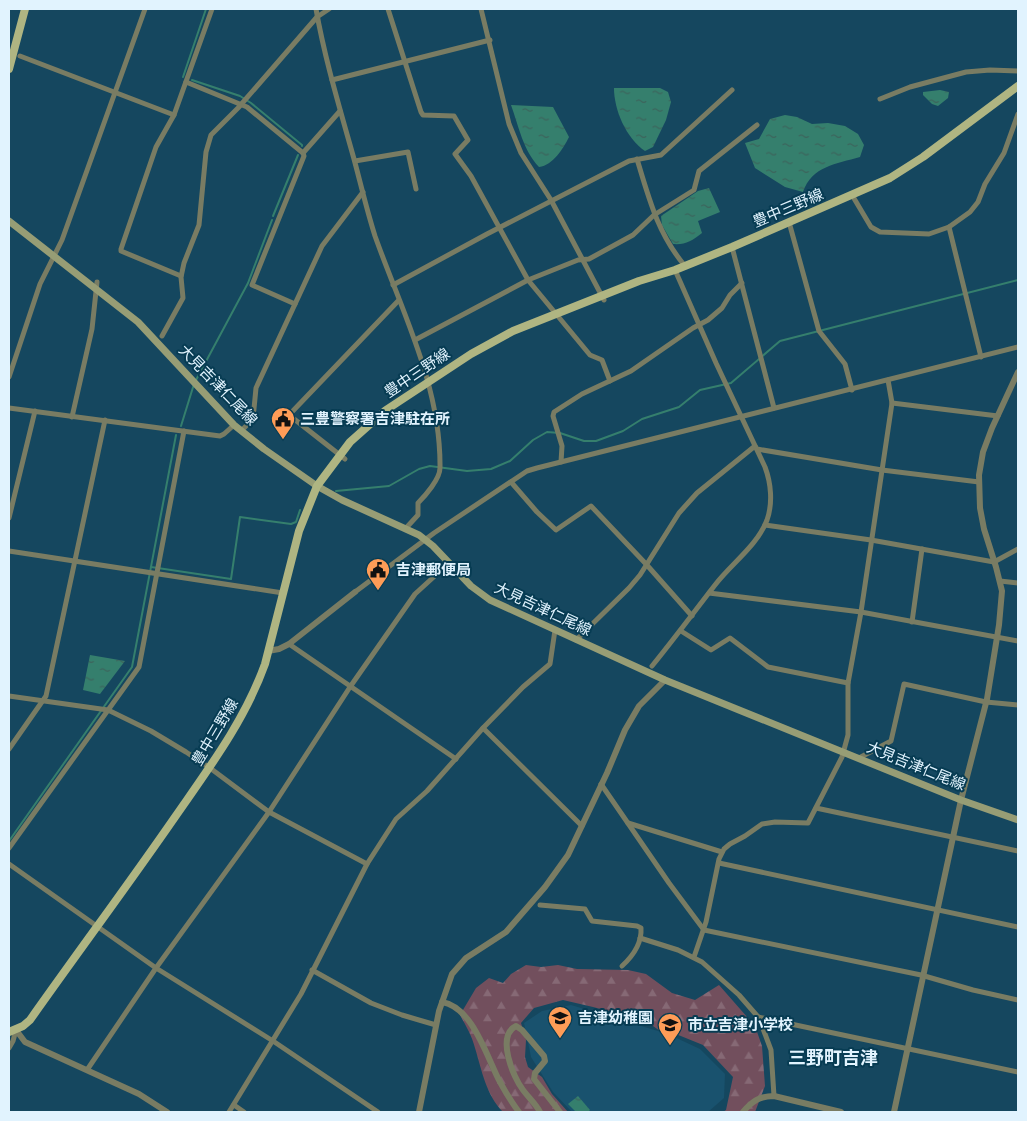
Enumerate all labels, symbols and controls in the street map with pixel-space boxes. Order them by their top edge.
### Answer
street label: 豊中三野線 [750,185,826,231]
street label: 大見吉津仁尾線 [175,341,261,429]
street label: 豊中三野線 [381,345,453,401]
public building icon: 三豊警察署吉津駐在所 [270,406,296,440]
place label: 三豊警察署吉津駐在所 [300,410,450,428]
public building icon: 吉津郵便局 [365,557,391,591]
place label: 吉津郵便局 [396,561,471,579]
street label: 大見吉津仁尾線 [492,579,594,639]
street label: 豊中三野線 [188,695,242,769]
street label: 大見吉津仁尾線 [864,738,968,794]
school or university icon: 吉津幼稚園 [547,1005,573,1039]
place label: 吉津幼稚園 [578,1009,653,1027]
school or university icon: 市立吉津小学校 [657,1012,683,1046]
place label: 市立吉津小学校 [688,1016,793,1034]
district label: 三野町吉津 [788,1047,878,1069]

